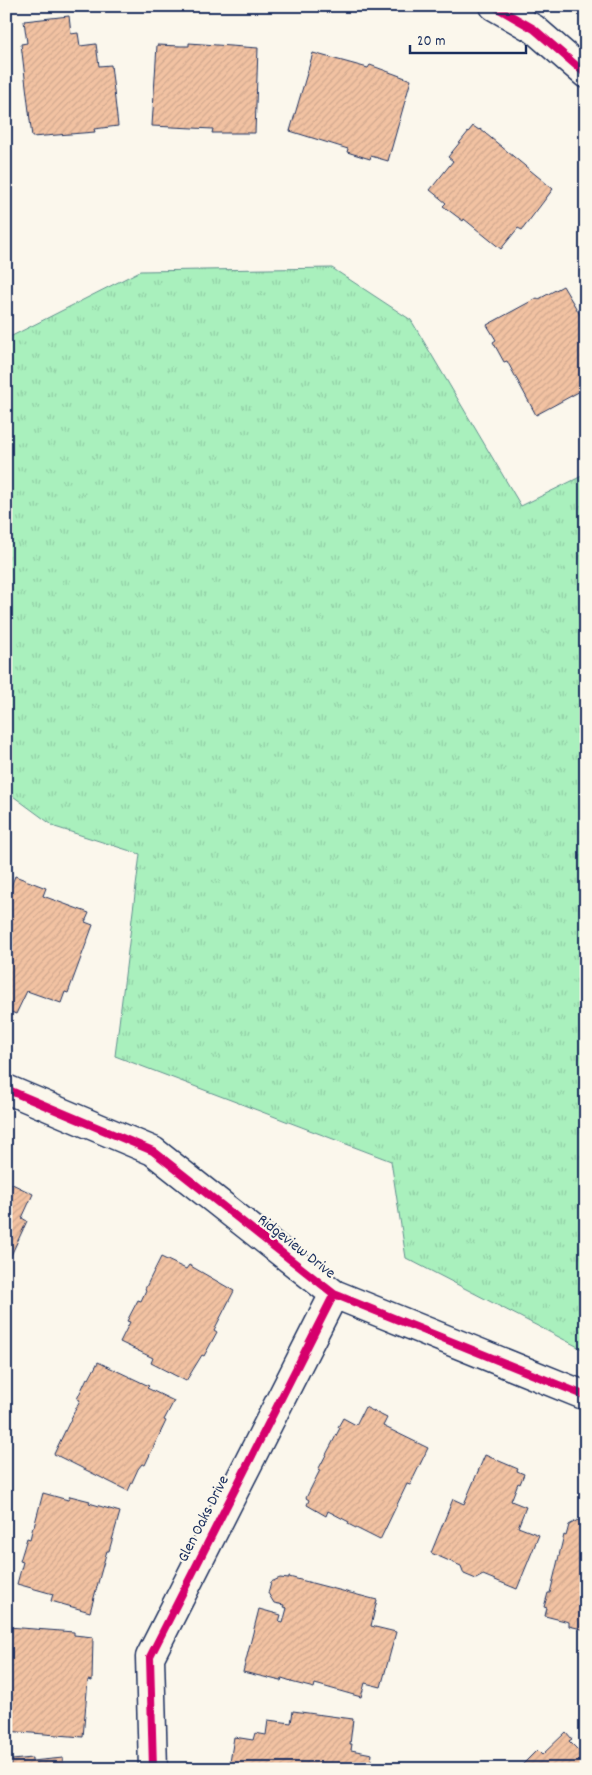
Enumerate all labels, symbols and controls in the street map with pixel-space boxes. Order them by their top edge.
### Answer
scale bar [410,22,526,54]
text: 20 m [417,31,445,53]
street label: Ridgeview Drive [252,1209,340,1285]
street label: Glen Oaks Drive [172,1472,236,1566]

